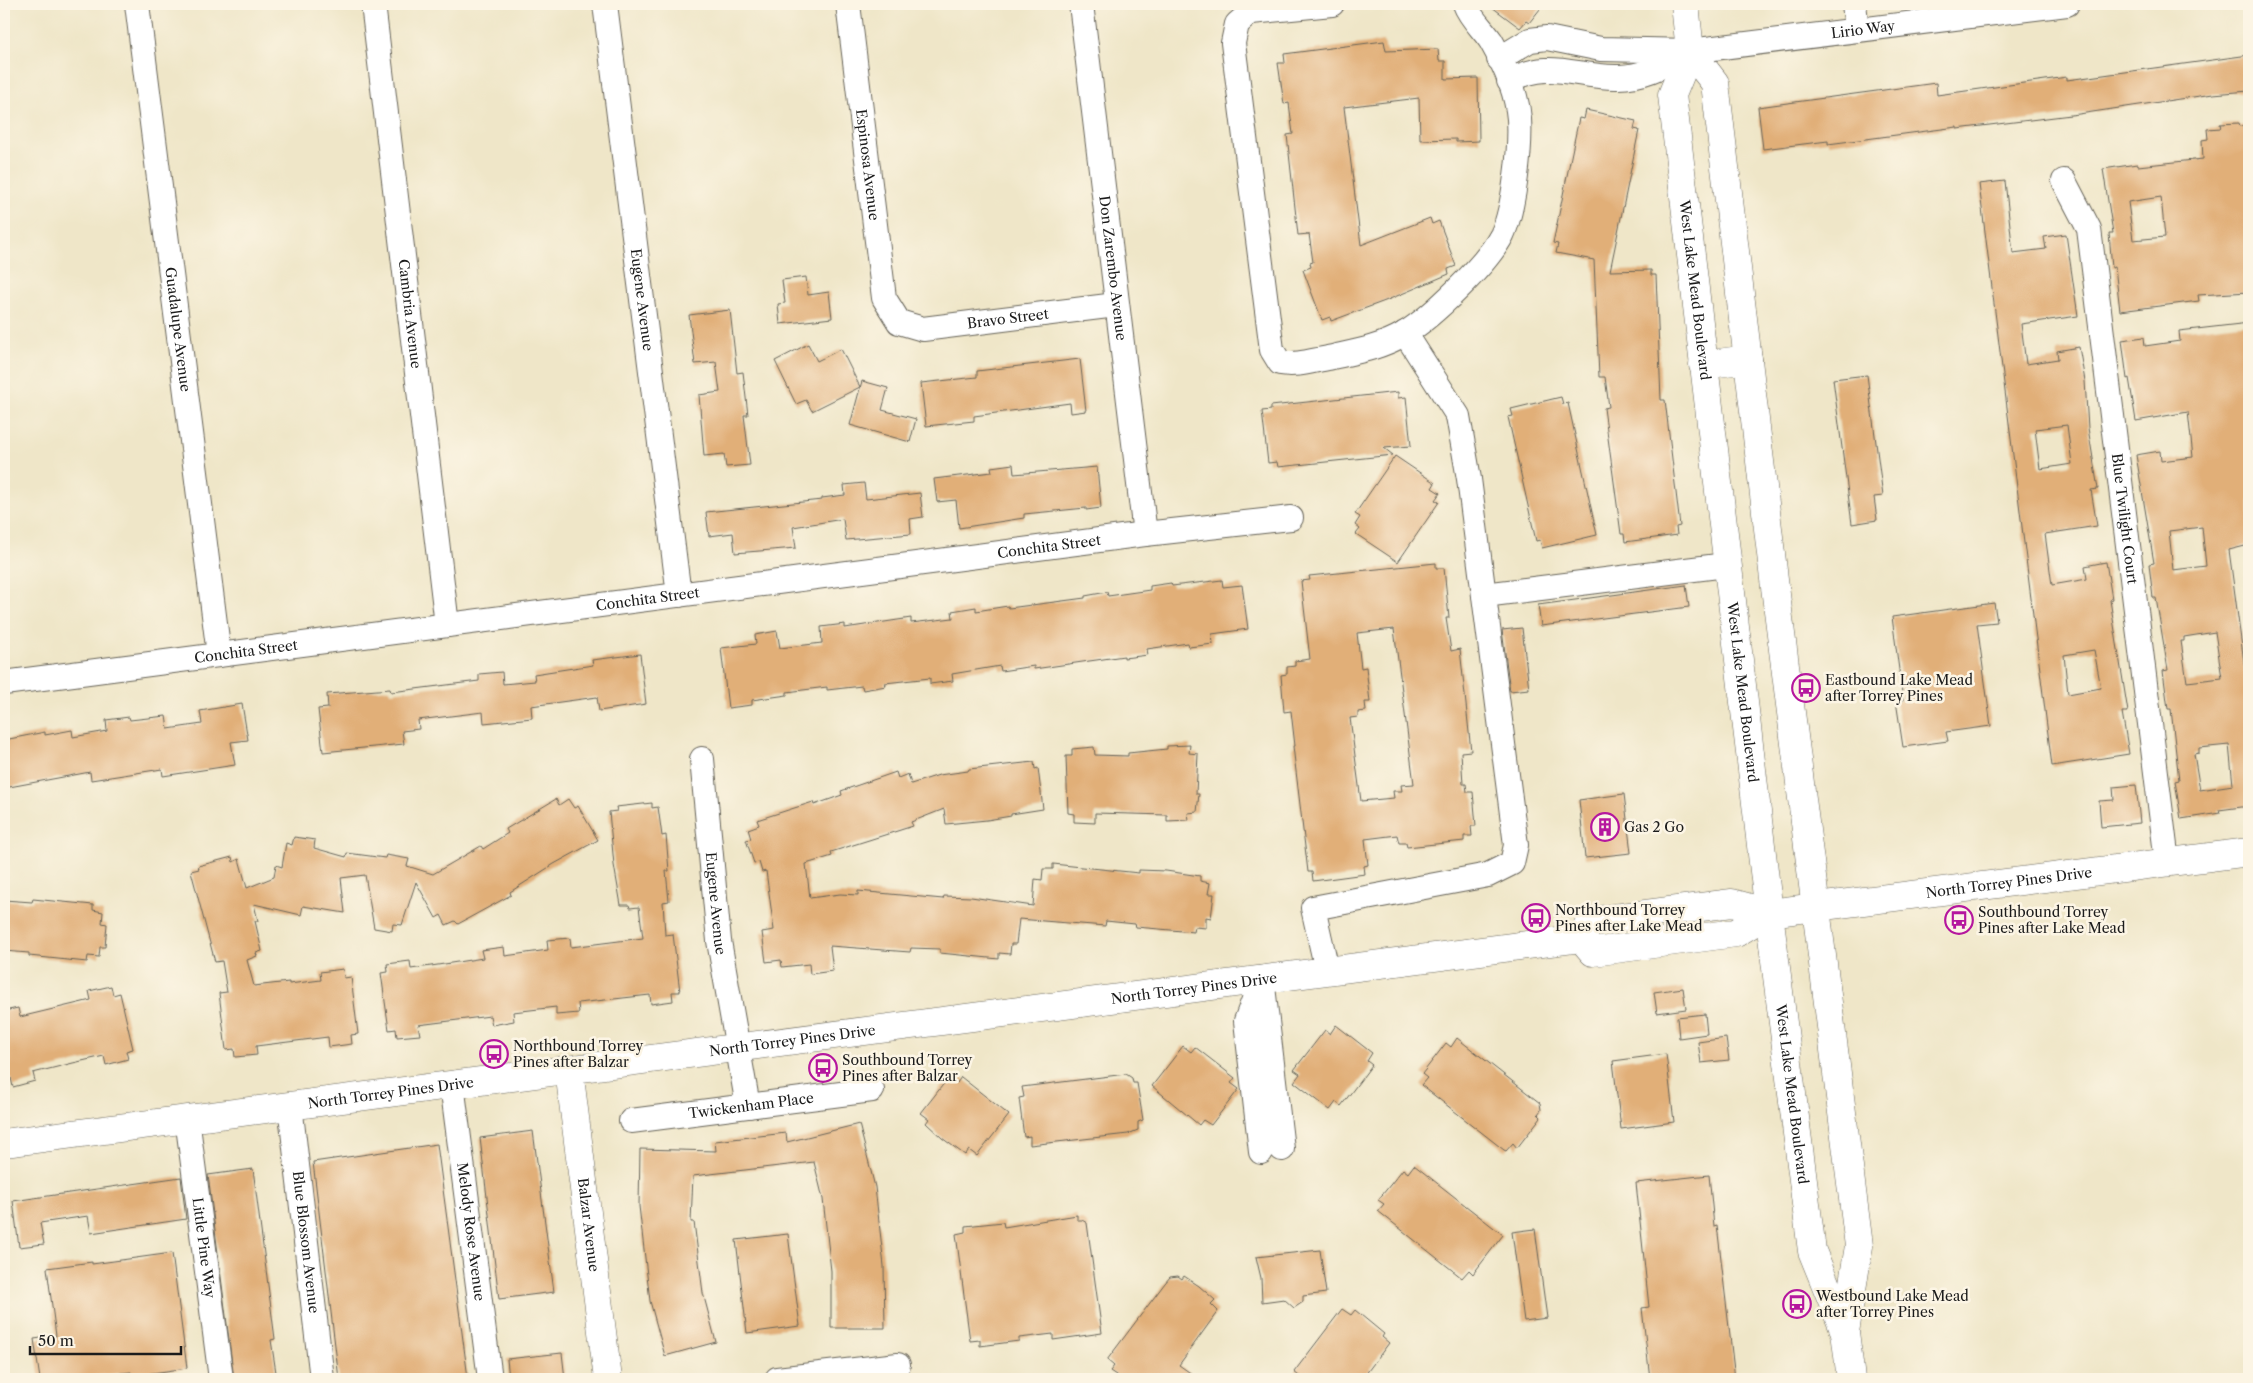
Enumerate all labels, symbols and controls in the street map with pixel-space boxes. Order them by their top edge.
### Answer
street label: Lirio Way [1830,16,1896,42]
street label: Espinosa Avenue [852,108,883,222]
street label: Don Zarembo Avenue [1095,195,1131,342]
street label: West Lake Mead Boulevard [1675,198,1715,382]
street label: Eugene Avenue [627,247,657,352]
street label: Cambria Avenue [394,258,425,370]
street label: Guadalupe Avenue [161,266,195,393]
street label: Bravo Street [966,304,1050,332]
street label: Blue Twilight Court [2108,452,2142,585]
street label: Conchita Street [996,531,1102,562]
street label: Conchita Street [595,583,700,615]
street label: West Lake Mead Boulevard [1723,600,1762,784]
street label: Conchita Street [193,636,299,667]
place label: Eastbound Lake Mead after Torrey Pines [1825,671,1973,705]
bus stop icon: Eastbound Lake Mead after Torrey Pines [1791,673,1821,703]
building icon: Gas 2 Go [1590,812,1620,842]
place label: Gas 2 Go [1624,818,1684,836]
street label: Eugene Avenue [702,851,730,956]
street label: North Torrey Pines Drive [1925,863,2093,902]
place label: Northbound Torrey Pines after Lake Mead [1555,901,1703,935]
bus stop icon: Northbound Torrey Pines after Lake Mead [1521,903,1551,933]
place label: Southbound Torrey Pines after Lake Mead [1978,903,2126,937]
bus stop icon: Southbound Torrey Pines after Lake Mead [1944,905,1974,935]
street label: North Torrey Pines Drive [1110,969,1278,1008]
street label: West Lake Mead Boulevard [1772,1002,1812,1186]
street label: North Torrey Pines Drive [708,1021,877,1060]
place label: Northbound Torrey Pines after Balzar [513,1037,644,1071]
bus stop icon: Northbound Torrey Pines after Balzar [479,1039,509,1069]
place label: Southbound Torrey Pines after Balzar [842,1051,972,1085]
bus stop icon: Southbound Torrey Pines after Balzar [808,1053,838,1083]
street label: North Torrey Pines Drive [307,1073,475,1112]
street label: Twickenham Place [687,1089,815,1123]
street label: Melody Rose Avenue [453,1161,489,1302]
street label: Blue Blossom Avenue [289,1170,323,1314]
street label: Balzar Avenue [574,1177,603,1273]
street label: Little Pine Way [188,1196,219,1300]
place label: Westbound Lake Mead after Torrey Pines [1815,1287,1969,1321]
bus stop icon: Westbound Lake Mead after Torrey Pines [1782,1289,1812,1319]
scale bar [30,1323,181,1355]
text: 50 m [38,1331,74,1350]

